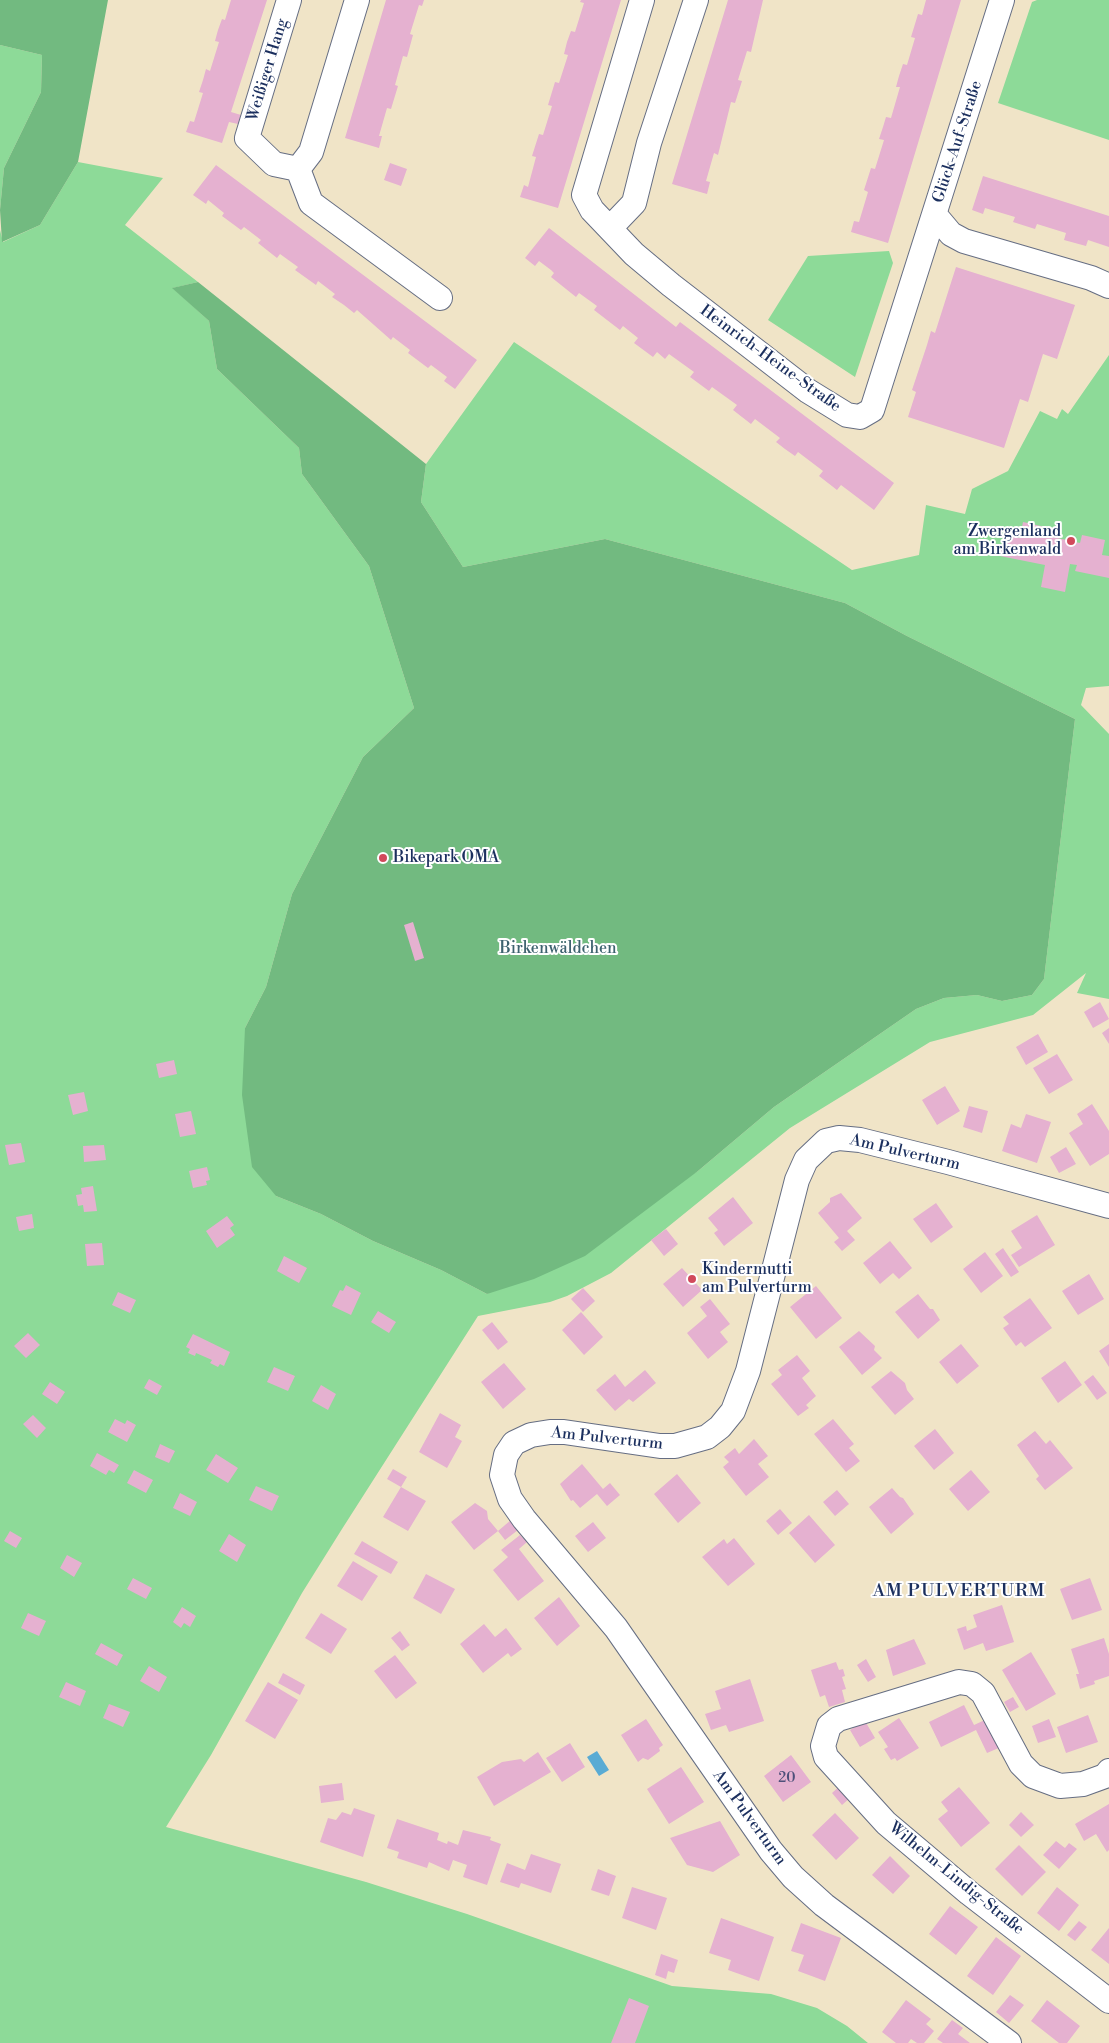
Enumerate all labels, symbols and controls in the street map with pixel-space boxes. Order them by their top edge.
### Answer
street label: Weißiger Hang [243,16,293,124]
street label: Glück-Auf-Straße [929,79,987,205]
street label: Heinrich-Heine-Straße [696,301,844,417]
place label: Zwergenland am Birkenwald [953,522,1061,560]
marker: Zwergenland am Birkenwald [1065,535,1077,547]
place label: Bikepark OMA [393,848,499,868]
marker: Bikepark OMA [377,852,389,864]
park label: Birkenwäldchen [499,939,617,959]
street label: Am Pulverturm [848,1131,962,1175]
place label: Kindermutti am Pulverturm [702,1260,812,1298]
marker: Kindermutti am Pulverturm [686,1273,698,1285]
street label: Am Pulverturm [550,1424,664,1454]
district label: AM PULVERTURM [871,1581,1047,1603]
street label: Am Pulverturm [708,1767,790,1869]
house number: 20 [778,1771,796,1787]
street label: Wilhelm-Lindig-Straße [885,1819,1027,1939]

